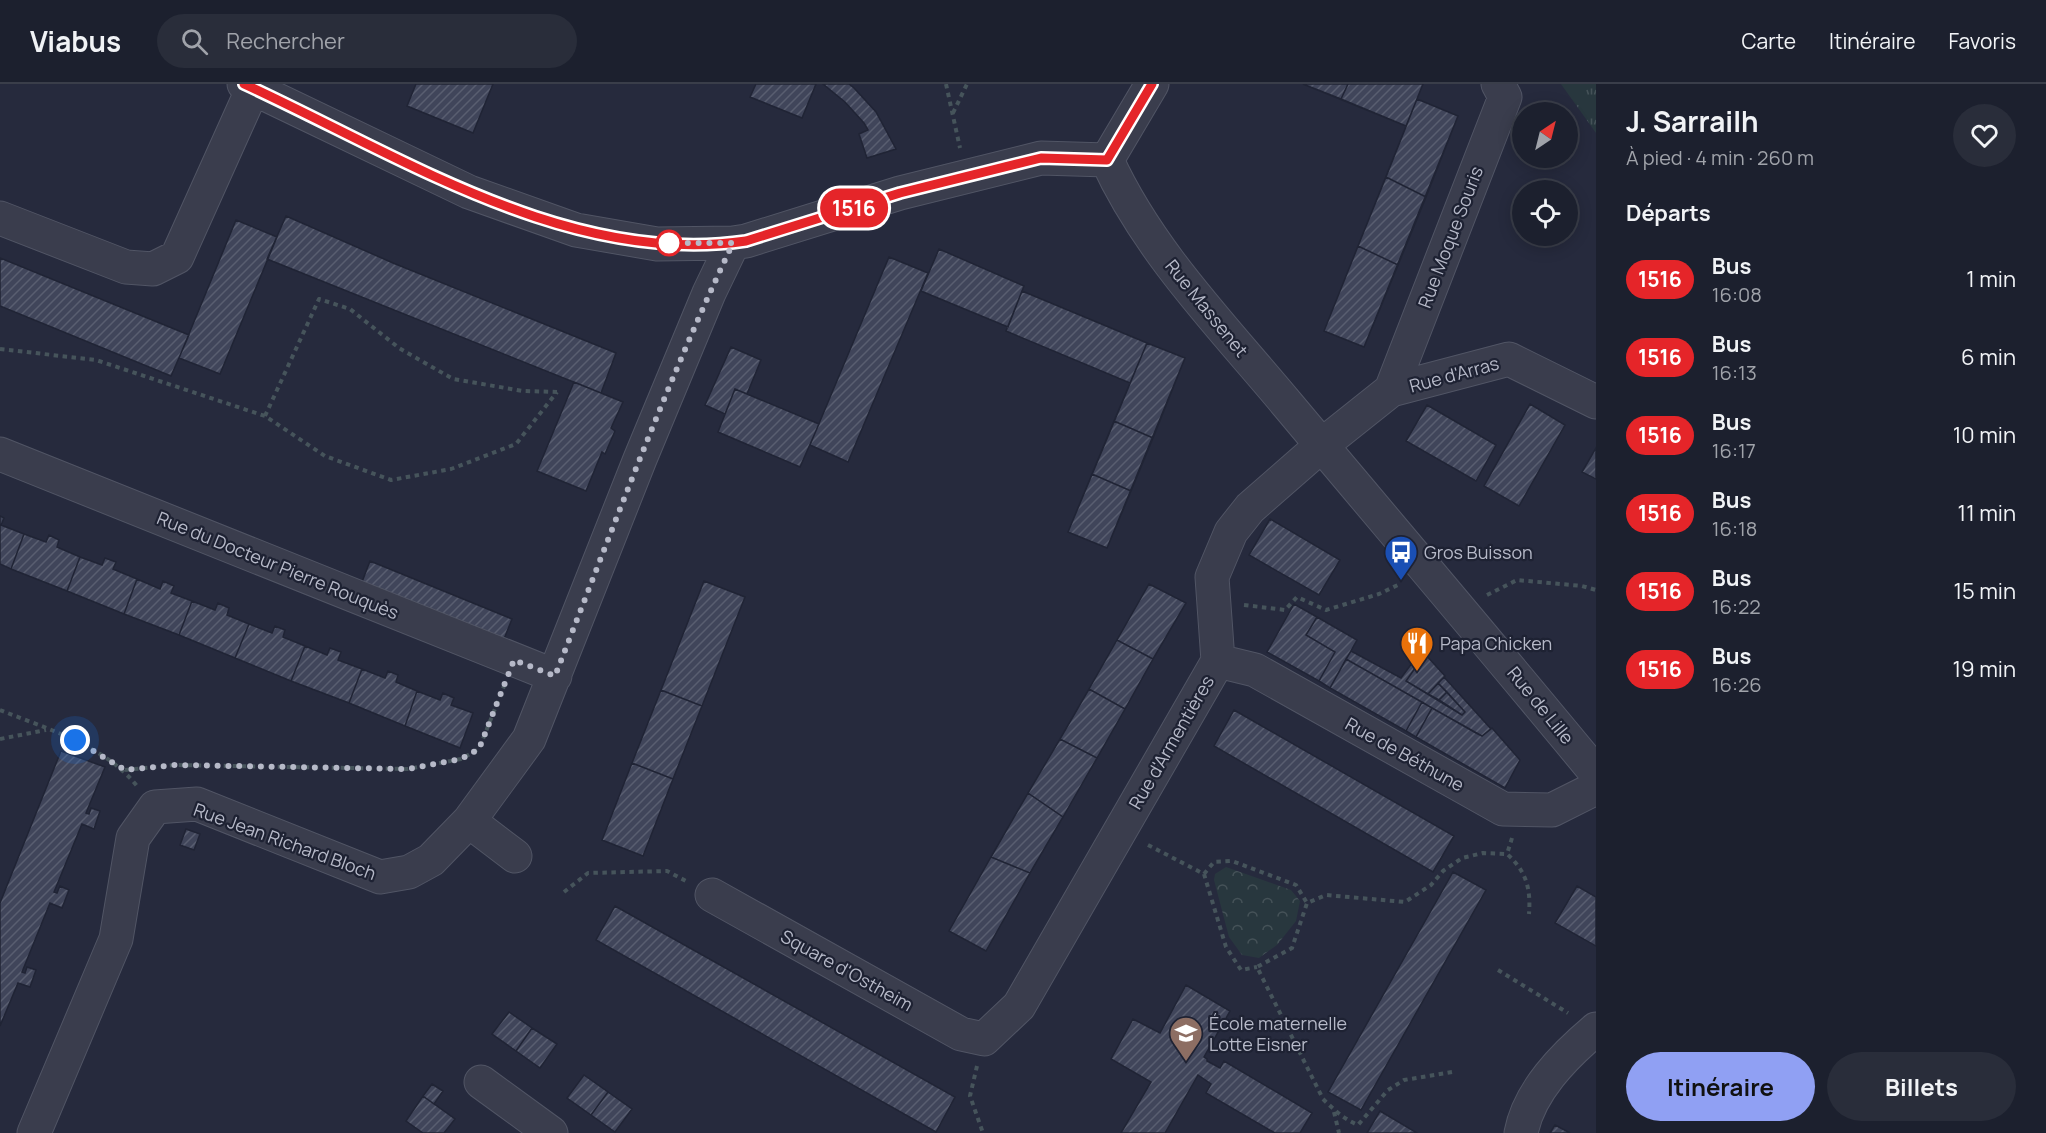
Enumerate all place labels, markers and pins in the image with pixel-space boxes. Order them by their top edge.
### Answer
unlabelled marker [656,230,682,256]
bus stop icon: Gros Buisson [1383,534,1419,581]
place label: Gros Buisson [1424,540,1533,564]
restaurant icon: Papa Chicken [1399,625,1435,672]
place label: Papa Chicken [1440,631,1552,655]
place label: École maternelle Lotte Eisner [1209,1011,1347,1056]
school or university icon: École maternelle Lotte Eisner [1168,1015,1204,1062]

